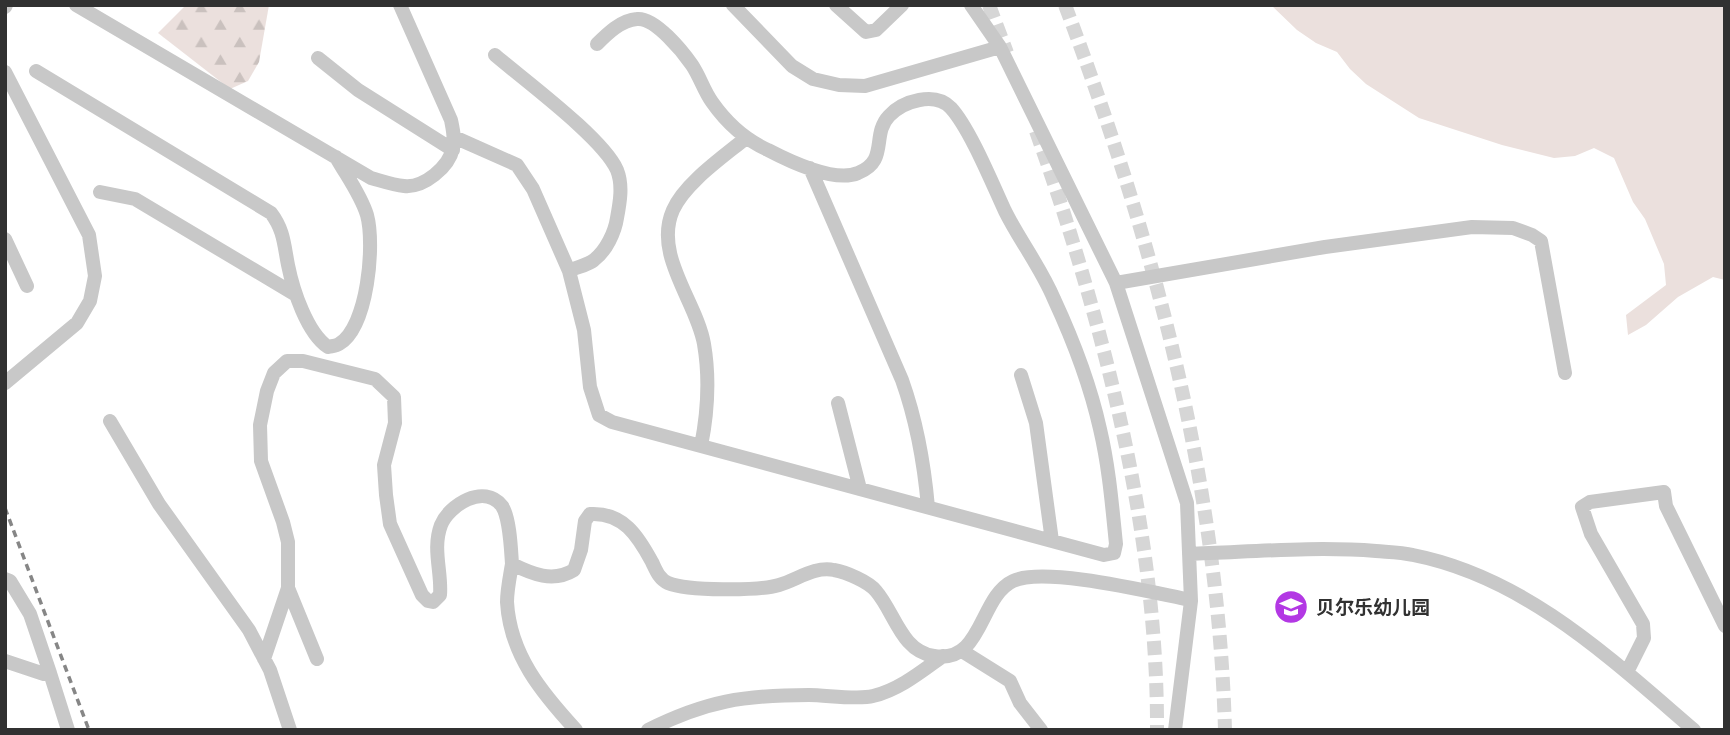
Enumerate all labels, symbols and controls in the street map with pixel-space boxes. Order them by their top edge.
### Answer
school or university icon: 贝尔乐幼儿园 [1272,588,1310,626]
place label: 贝尔乐幼儿园 [1316,594,1430,620]

